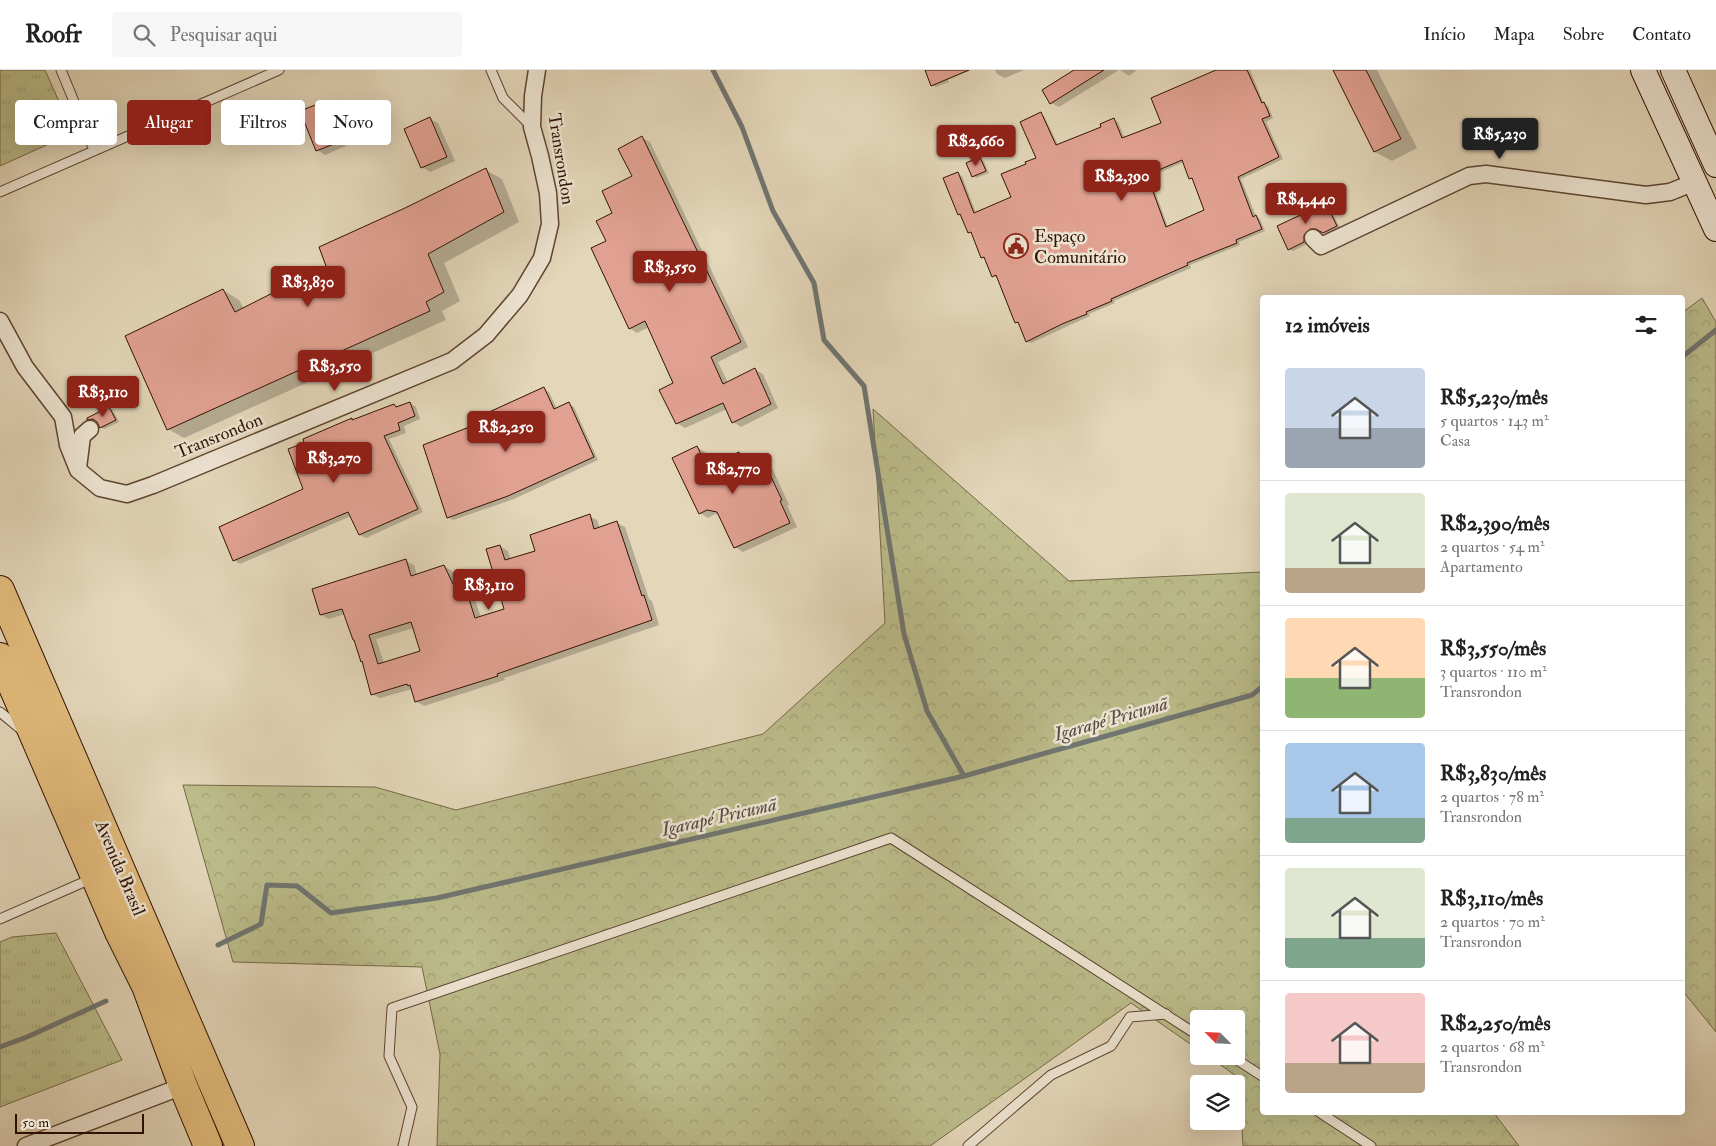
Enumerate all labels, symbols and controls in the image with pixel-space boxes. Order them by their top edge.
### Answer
search box [112,12,462,57]
text: Roofr [25,19,82,50]
icon: search [130,21,158,49]
text: Pesquisar aqui [170,23,278,47]
text: Início [1424,23,1465,46]
text: Mapa [1493,23,1535,46]
text: Sobre [1563,23,1604,46]
text: Contato [1632,23,1691,46]
chip: Comprar [15,100,117,145]
chip: Alugar [127,100,211,145]
chip: Filtros [221,100,305,145]
chip: Novo [315,100,391,145]
street label: Transrondon [542,112,580,206]
pin: R$5,230 [1454,118,1546,160]
pin: R$2,660 [930,124,1022,167]
text: R$5,230 [1473,124,1527,144]
text: R$2,660 [948,131,1004,151]
pin: R$2,390 [1076,160,1168,202]
text: R$2,390 [1095,166,1149,186]
pin: R$4,440 [1260,182,1352,225]
text: R$4,440 [1276,189,1336,209]
place label: Espaço Comunitário [1034,225,1127,269]
public building icon: Espaço Comunitário [1003,233,1029,259]
pin: R$3,550 [624,250,716,293]
text: R$3,550 [644,257,696,277]
pin: R$3,830 [262,266,354,308]
text: R$3,830 [282,272,334,292]
icon: filters [1632,311,1660,339]
text: 12 imóveis [1285,312,1370,339]
pin: R$3,550 [289,350,381,392]
text: R$3,550 [309,356,361,376]
pin: R$3,110 [57,376,149,418]
text: R$3,110 [78,382,128,402]
text: R$5,230/mês [1440,384,1548,411]
icon: home [1325,388,1385,448]
street label: Transrondon [172,408,266,464]
pin: R$2,250 [460,410,552,453]
text: 5 quartos · 143 m² [1440,411,1549,431]
text: R$2,250 [478,417,534,437]
text: Casa [1440,431,1470,451]
pin: R$3,270 [288,442,380,484]
text: R$3,270 [307,448,361,468]
pin: R$2,770 [687,452,779,495]
text: R$2,770 [706,459,760,479]
text: R$2,390/mês [1440,510,1550,537]
icon: home [1325,513,1385,573]
text: 2 quartos · 54 m² [1440,537,1544,557]
text: Apartamento [1440,557,1523,577]
pin: R$3,110 [443,568,535,611]
text: R$3,110 [464,575,514,595]
text: R$3,550/mês [1440,635,1546,662]
icon: home [1325,638,1385,698]
text: 3 quartos · 110 m² [1440,662,1547,682]
text: Transrondon [1440,682,1522,702]
water label: Igarapé Pricumã [1050,691,1172,747]
text: R$3,830/mês [1440,760,1546,787]
icon: home [1325,763,1385,823]
text: 2 quartos · 78 m² [1440,787,1544,807]
water label: Igarapé Pricumã [658,792,780,842]
text: Transrondon [1440,807,1522,827]
street label: Avenida Brasil [89,816,151,920]
text: R$3,110/mês [1440,885,1543,912]
icon: home [1325,888,1385,948]
text: 2 quartos · 70 m² [1440,912,1545,932]
text: Transrondon [1440,932,1522,952]
north arrow [1190,1010,1245,1065]
map controls [1190,1010,1245,1130]
text: R$2,250/mês [1440,1010,1551,1037]
icon: home [1325,1013,1385,1073]
text: 2 quartos · 68 m² [1440,1037,1545,1057]
text: Transrondon [1440,1057,1522,1077]
button: layers [1190,1075,1245,1130]
scale bar [15,1111,144,1134]
text: 50 m [22,1114,49,1131]

